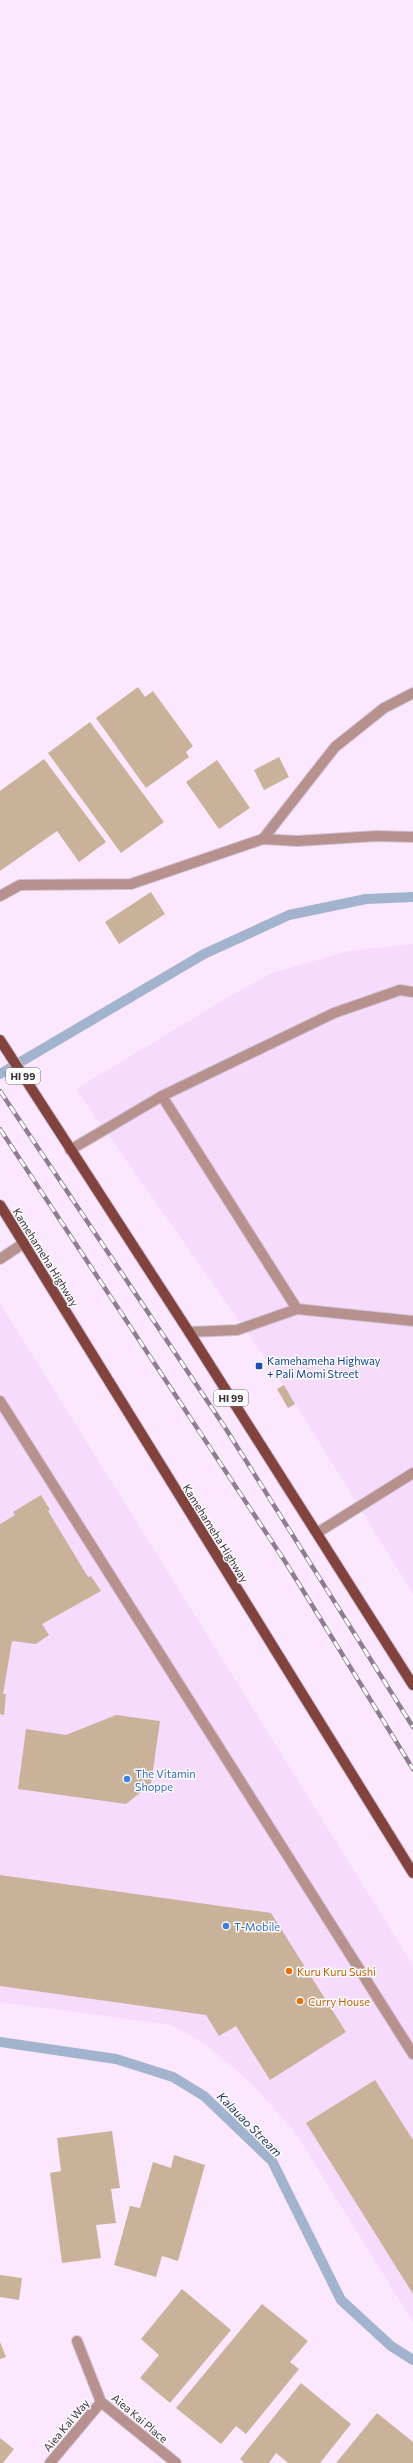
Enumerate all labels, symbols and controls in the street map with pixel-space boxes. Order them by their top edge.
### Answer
road number: HI 99 [6,1068,40,1084]
street label: Kamehameha Highway [10,1205,82,1309]
place label: Kamehameha Highway + Pali Momi Street [267,1354,381,1380]
marker: Kamehameha Highway + Pali Momi Street [254,1361,264,1371]
road number: HI 99 [214,1390,248,1406]
street label: Kamehameha Highway [180,1481,252,1585]
place label: The Vitamin Shoppe [135,1767,196,1793]
marker: The Vitamin Shoppe [122,1774,132,1784]
place label: T-Mobile [234,1920,280,1933]
marker: T-Mobile [221,1921,231,1931]
place label: Kuru Kuru Sushi [297,1965,376,1978]
marker: Kuru Kuru Sushi [284,1966,294,1976]
place label: Curry House [308,1995,370,2008]
marker: Curry House [295,1996,305,2006]
water label: Kalauao Stream [215,2089,285,2159]
street label: Aiea Kai Place [109,2391,171,2445]
street label: Aiea Kai Way [40,2396,92,2454]

